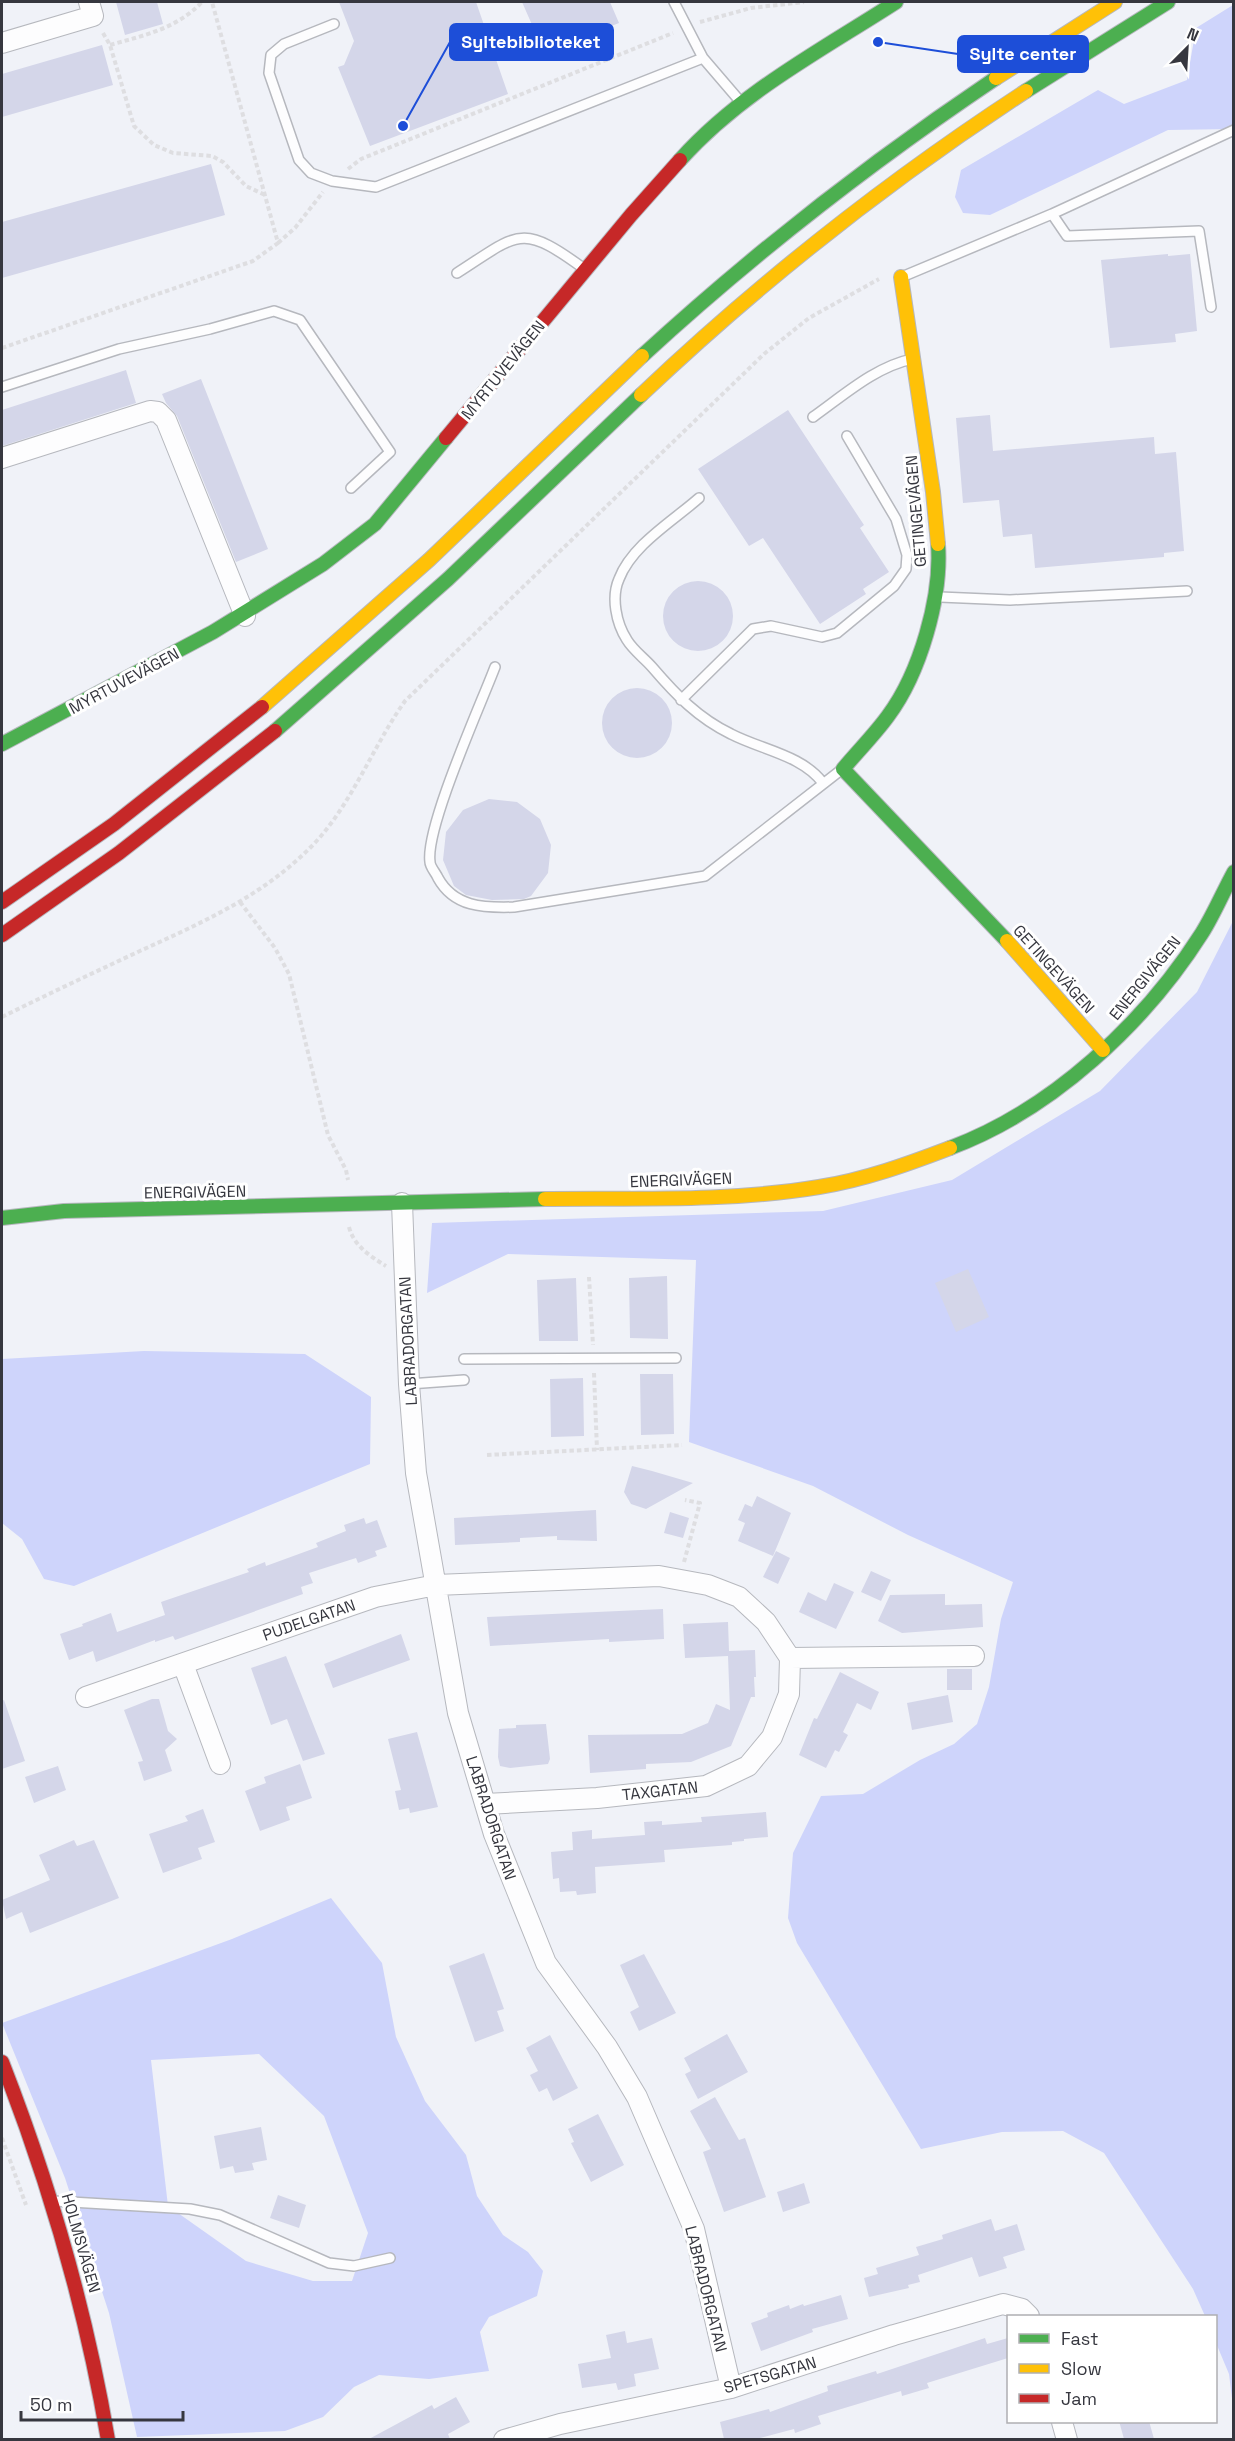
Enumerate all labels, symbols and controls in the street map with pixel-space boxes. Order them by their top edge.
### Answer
north arrow [1157,18,1217,78]
text: N [1184,23,1202,47]
callout: Syltebiblioteket [450,24,613,60]
text: Syltebiblioteket [461,30,601,53]
callout: Sylte center [958,36,1088,72]
text: Sylte center [970,42,1076,65]
street label: MYRTUVEVÄGEN [457,316,549,424]
street label: GETINGEVÄGEN [901,454,931,568]
street label: MYRTUVEVÄGEN [65,643,183,719]
street label: GETINGEVÄGEN [1009,920,1099,1018]
street label: ENERGIVÄGEN [1105,932,1185,1024]
street label: ENERGIVÄGEN [629,1168,733,1192]
street label: ENERGIVÄGEN [144,1181,246,1203]
street label: LABRADORGATAN [394,1276,422,1406]
street label: PUDELGATAN [260,1594,358,1646]
street label: LABRADORGATAN [461,1753,521,1883]
street label: TAXGATAN [621,1777,699,1805]
street label: HOLMSVÄGEN [57,2191,105,2295]
street label: LABRADORGATAN [680,2224,732,2354]
legend [1007,2315,1217,2423]
text: Fast [1061,2327,1098,2350]
street label: SPETSGATAN [721,2352,819,2398]
text: Slow [1061,2357,1102,2380]
scale bar [21,2384,183,2422]
text: Jam [1061,2387,1097,2410]
text: 50 m [30,2393,72,2416]

